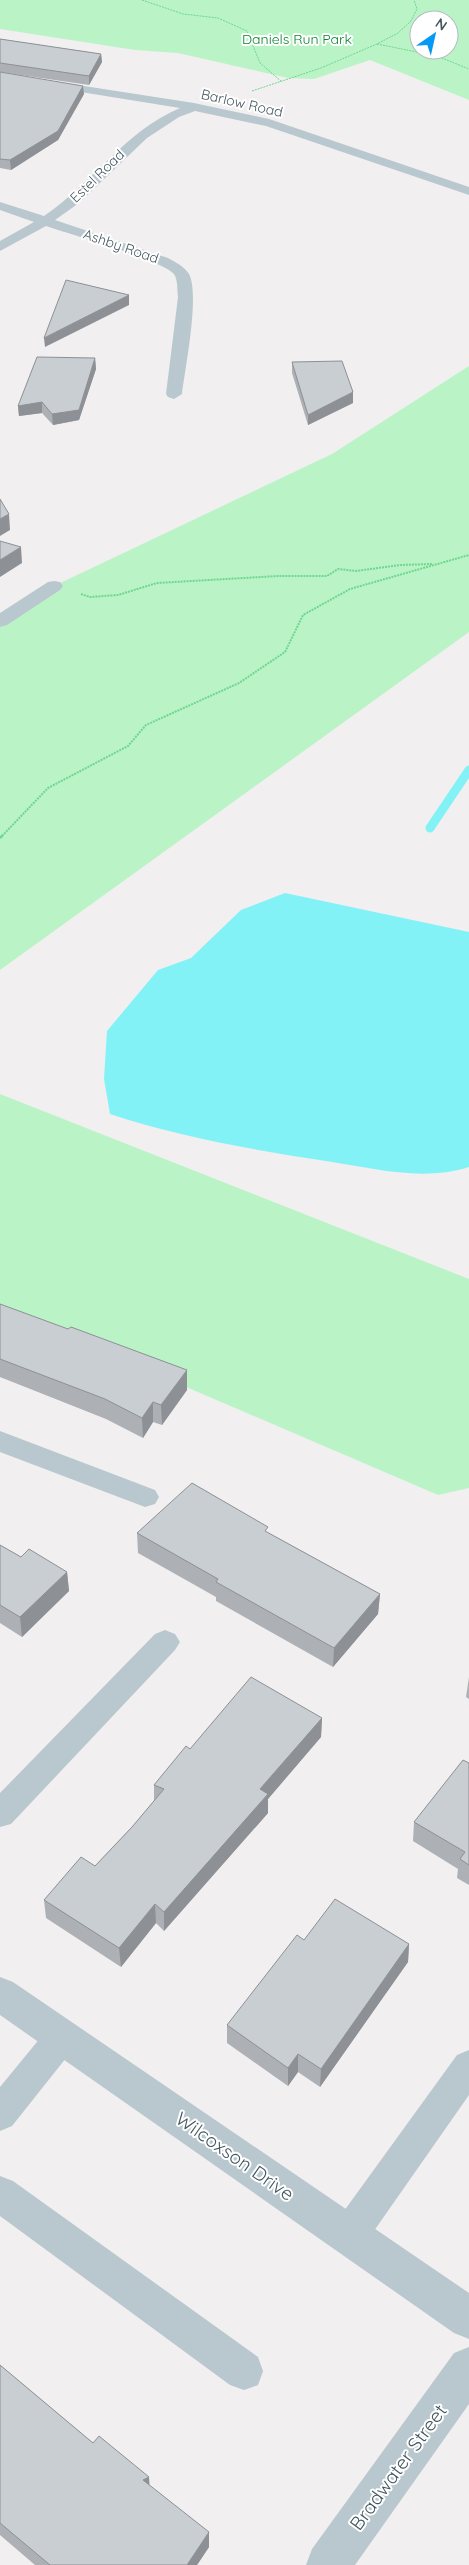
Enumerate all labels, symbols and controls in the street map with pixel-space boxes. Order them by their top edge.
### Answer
north arrow [409,10,459,60]
text: N [432,14,451,35]
park label: Daniels Run Park [242,30,352,48]
street label: Barlow Road [199,85,285,121]
street label: Estel Road [66,146,128,206]
street label: Ashby Road [81,225,161,267]
street label: Wilcoxson Drive [171,2106,299,2206]
street label: Bradwater Street [344,2399,452,2535]

